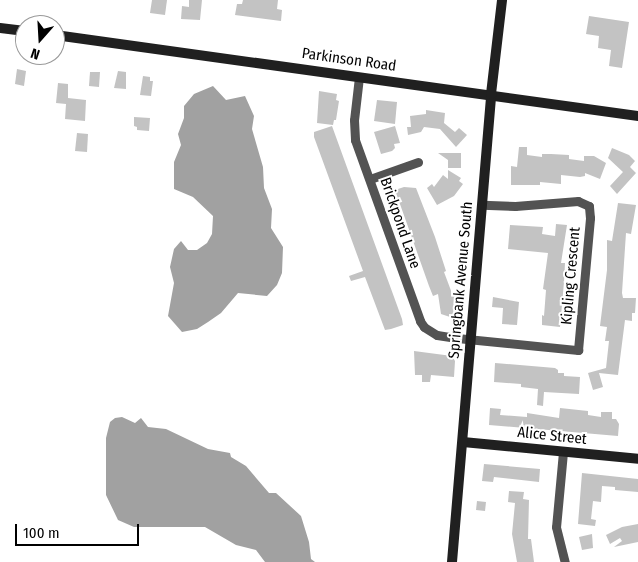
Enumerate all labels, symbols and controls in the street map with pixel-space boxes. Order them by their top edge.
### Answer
north arrow [15,15,65,65]
text: N [29,44,42,63]
street label: Parkinson Road [301,44,397,76]
street label: Brickpond Lane [376,175,424,271]
street label: Springbank Avenue South [445,201,477,359]
street label: Kipling Crescent [558,226,584,326]
street label: Alice Street [516,423,588,449]
scale bar [18,514,141,546]
text: 100 m [23,524,60,542]

